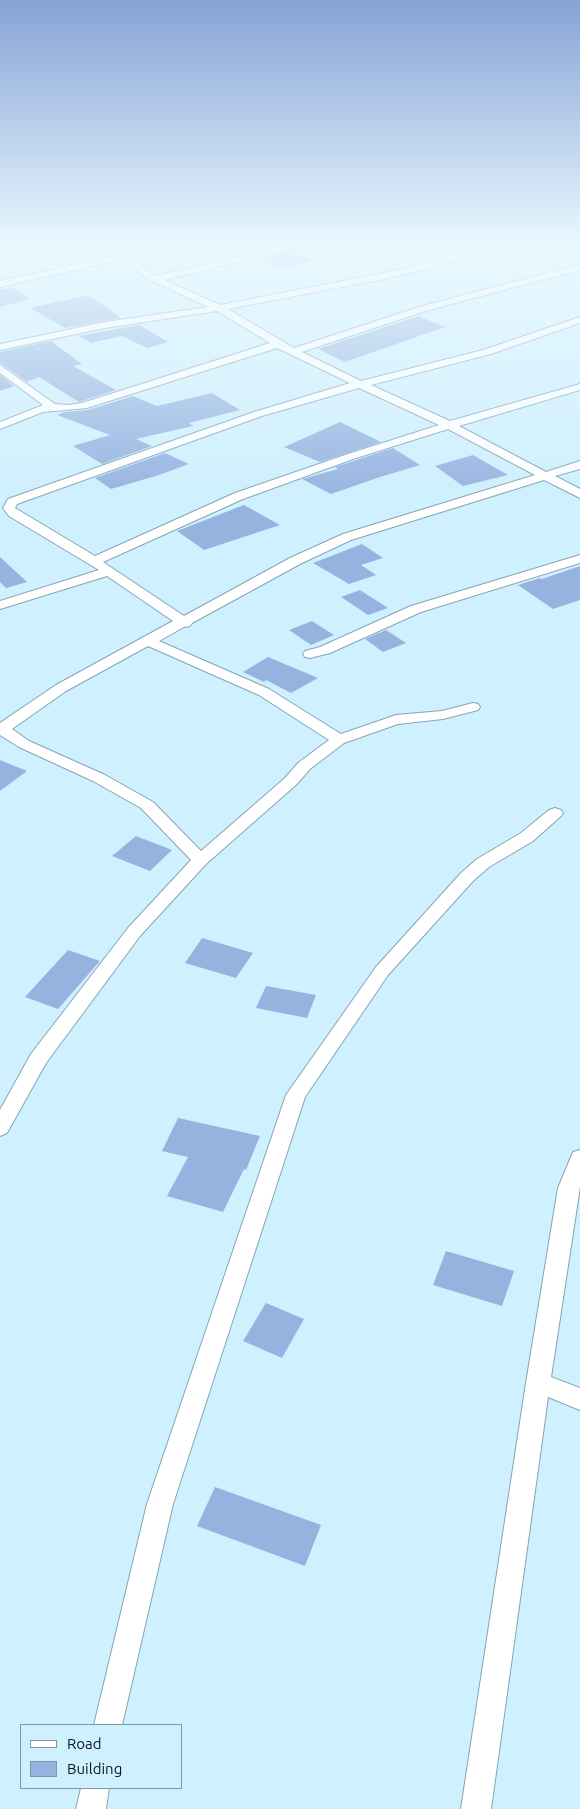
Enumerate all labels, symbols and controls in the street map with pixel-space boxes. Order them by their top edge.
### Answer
legend [20,1724,182,1789]
text: Road [67,1735,102,1752]
text: Building [67,1760,122,1777]

